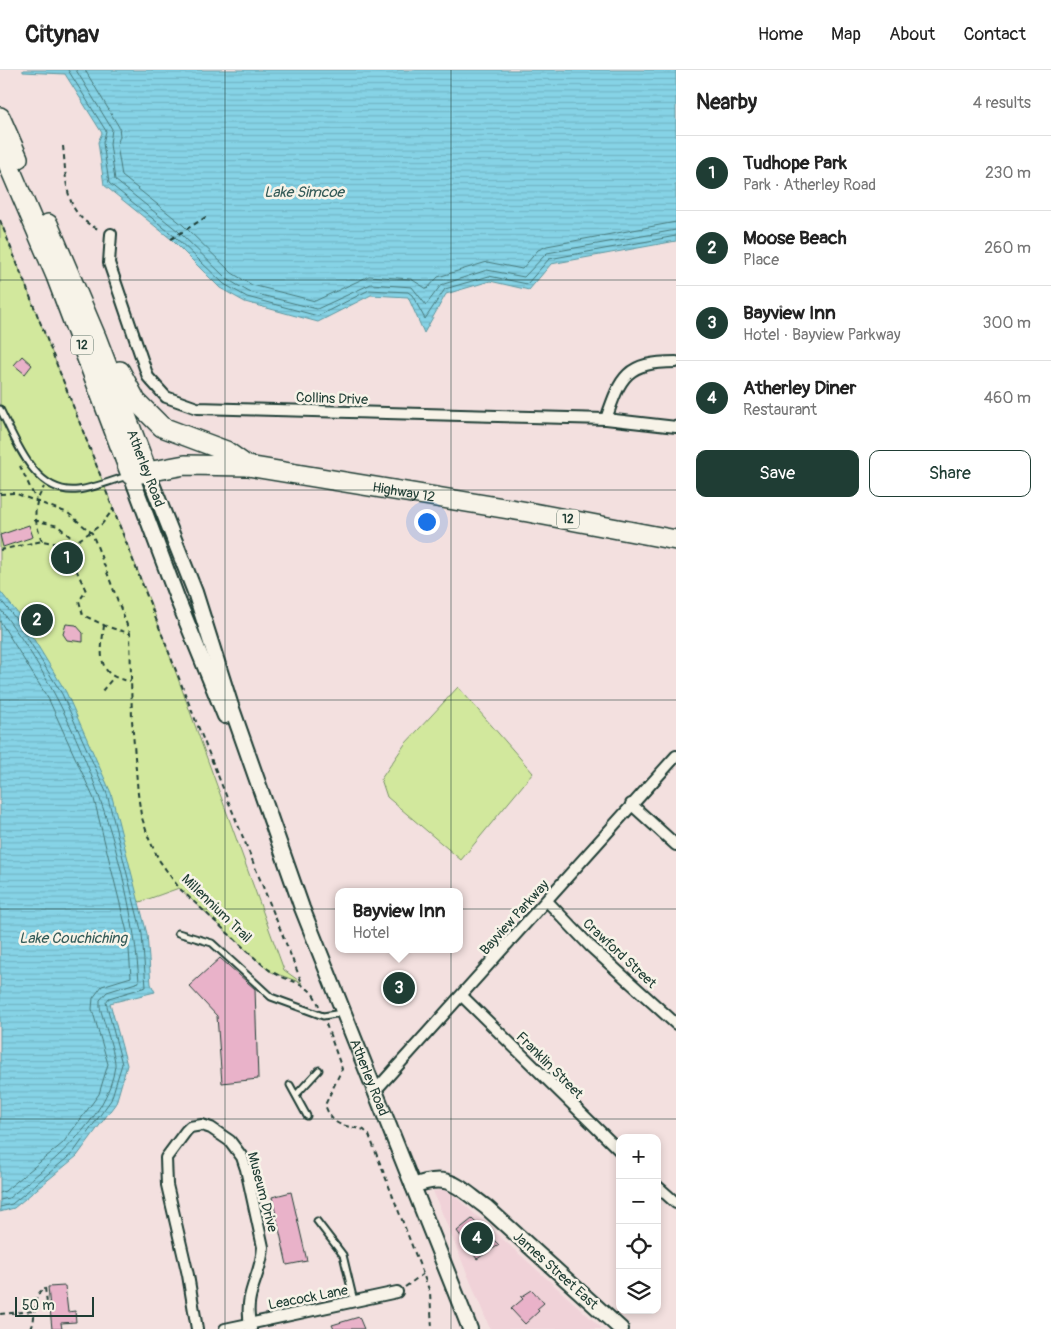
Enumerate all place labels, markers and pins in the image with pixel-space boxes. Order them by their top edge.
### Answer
pin: 1 [51,539,83,577]
pin: 2 [21,601,53,639]
pin: 3 [383,969,415,1007]
pin: 4 [461,1219,493,1257]

